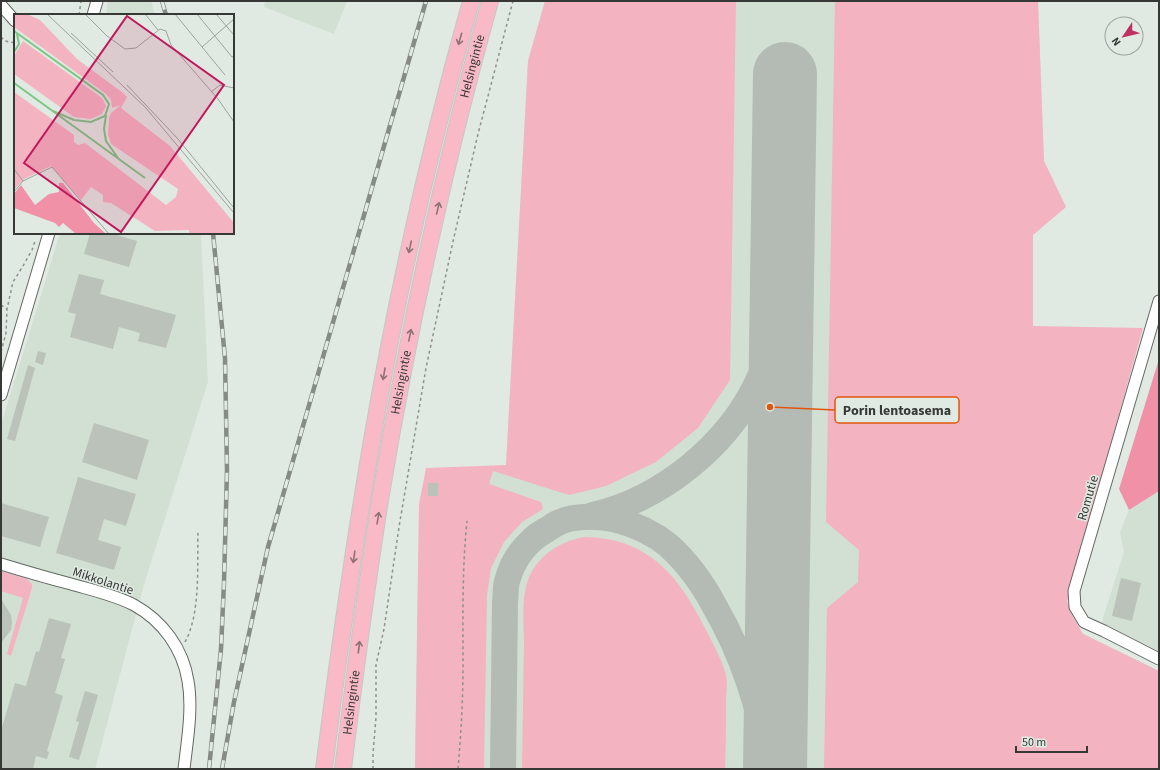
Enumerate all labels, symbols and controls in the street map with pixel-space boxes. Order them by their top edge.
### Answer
inset map [14,14,234,234]
north arrow [1104,16,1144,56]
one-way arrow [456,32,463,45]
street label: Helsingintie [455,33,489,100]
text: N [1108,34,1124,49]
one-way arrow [434,202,442,215]
one-way arrow [406,240,414,253]
one-way arrow [407,329,415,342]
street label: Helsingintie [386,349,416,416]
one-way arrow [380,367,388,380]
callout: Porin lentoasema [835,397,959,423]
text: Porin lentoasema [843,401,951,421]
street label: Romutie [1073,473,1103,523]
one-way arrow [374,512,382,525]
one-way arrow [350,551,358,564]
street label: Mikkolantie [70,563,136,599]
one-way arrow [355,641,363,654]
street label: Helsingintie [338,669,364,736]
scale bar [1016,728,1087,754]
text: 50 m [1022,734,1046,751]

